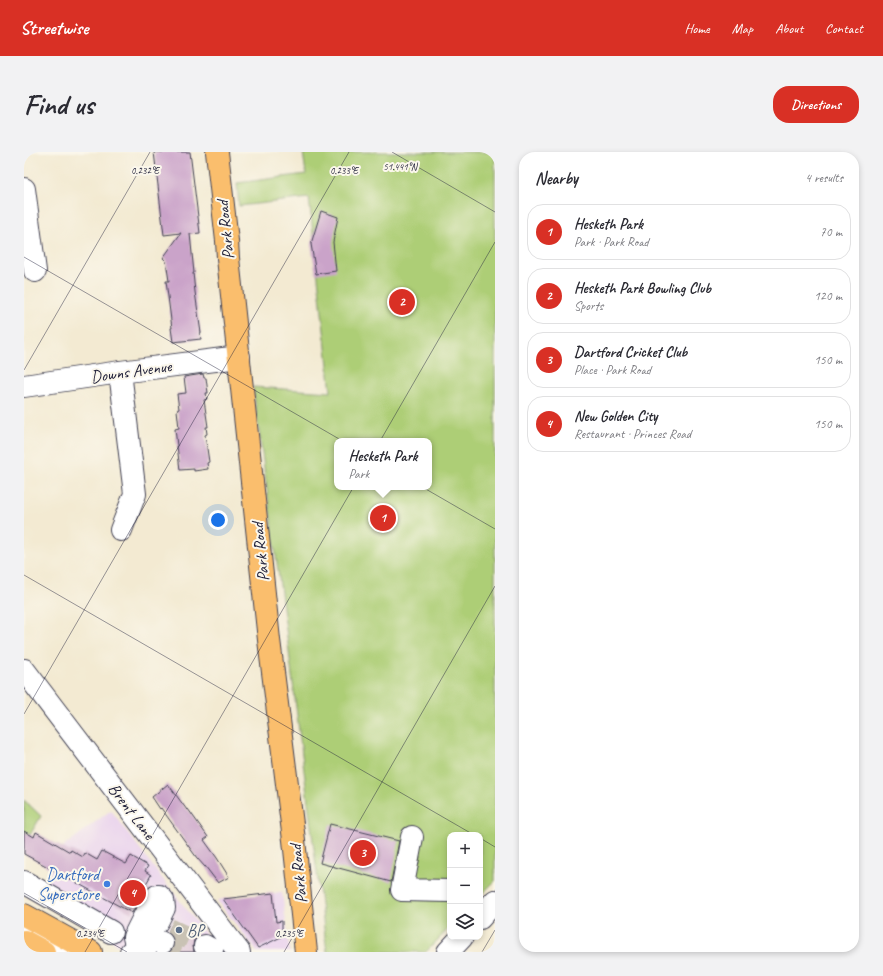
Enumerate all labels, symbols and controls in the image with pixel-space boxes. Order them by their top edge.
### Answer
text: Streetwise [20,16,88,40]
text: Home [684,20,710,37]
text: Map [732,20,753,37]
text: About [775,20,803,37]
text: Contact [825,20,863,37]
button: Directions [773,86,859,123]
text: Find us [24,87,94,122]
text: 51.441°N [383,160,419,173]
text: 0.232°E [131,164,161,177]
text: 0.233°E [330,164,360,177]
text: Nearby [535,168,578,189]
text: 4 results [805,170,843,186]
street label: Park Road [212,197,239,260]
text: Hesketh Park [574,215,643,234]
text: 1 [546,224,552,240]
text: 70 m [820,224,842,240]
text: Park · Park Road [574,234,649,250]
text: Hesketh Park Bowling Club [574,279,711,298]
pin: 2 [389,287,415,317]
text: 2 [546,288,552,304]
text: 120 m [814,288,842,304]
text: Sports [574,298,603,314]
text: Dartford Cricket Club [574,343,687,362]
text: 3 [546,352,552,368]
text: 150 m [814,352,842,368]
street label: Downs Avenue [89,355,174,388]
text: Place · Park Road [574,362,651,378]
text: New Golden City [574,407,657,426]
text: 4 [546,416,552,432]
text: 150 m [814,416,842,432]
text: Restaurant · Princes Road [574,426,691,442]
popup [334,438,432,490]
text: Hesketh Park [349,447,417,466]
text: Park [349,466,369,482]
pin: 1 [370,503,396,533]
your location [208,510,228,530]
street label: Park Road [247,519,274,582]
street label: Brent Lane [104,779,160,845]
map controls [447,832,483,940]
button: + [447,832,483,868]
pin: 3 [350,838,376,868]
street label: Park Road [285,841,312,904]
place label: Dartford Superstore [38,864,102,905]
button: − [447,868,483,904]
pin: 4 [120,878,146,908]
marker: Dartford Superstore [102,879,112,889]
button: layers [447,904,483,940]
place label: BP [187,920,206,941]
marker: BP [174,925,184,935]
text: 0.234°E [76,927,106,940]
text: 0.235°E [275,927,305,940]

